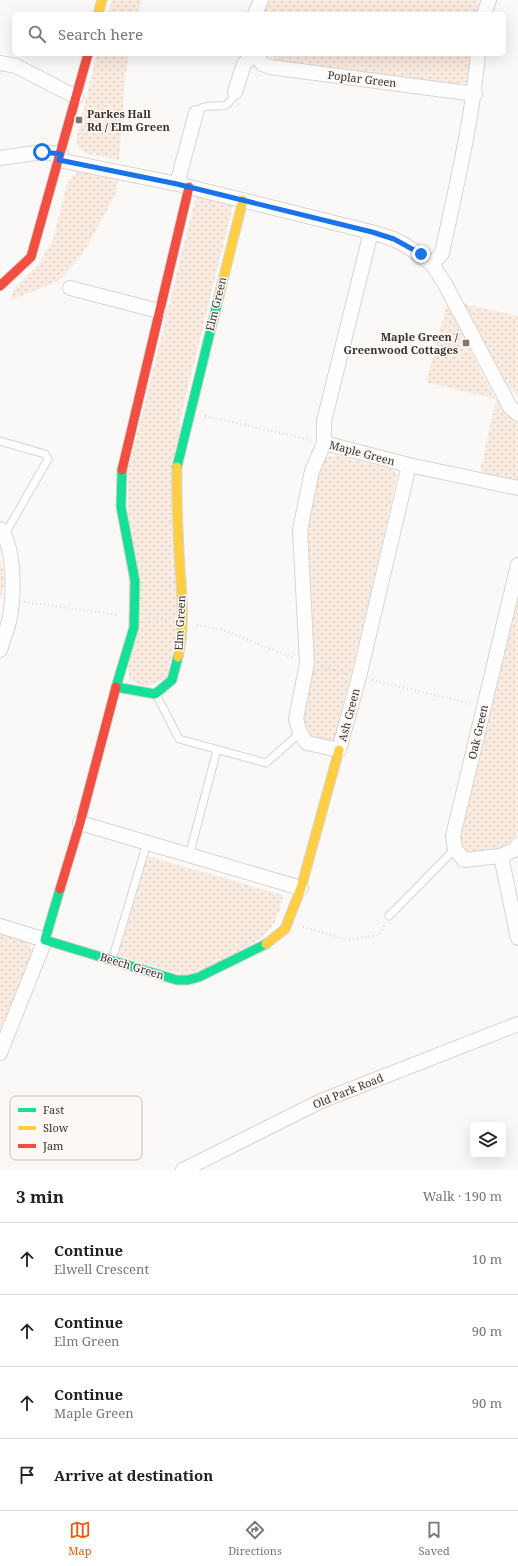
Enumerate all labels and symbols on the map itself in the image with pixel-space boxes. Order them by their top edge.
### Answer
street label: Poplar Green [327,67,397,90]
place label: Parkes Hall Rd / Elm Green [87,106,170,134]
marker: Parkes Hall Rd / Elm Green [74,115,84,125]
route start [33,143,51,161]
route end [412,245,430,263]
street label: Elm Green [202,275,229,333]
place label: Maple Green / Greenwood Cottages [344,329,459,357]
marker: Maple Green / Greenwood Cottages [461,338,471,348]
street label: Maple Green [328,437,397,468]
street label: Elm Green [171,595,188,651]
street label: Ash Green [334,687,363,743]
street label: Oak Green [464,703,491,761]
street label: Beech Green [98,949,166,982]
street label: Old Park Road [310,1069,386,1112]
legend [10,1096,142,1160]
text: Fast [43,1102,64,1117]
text: Slow [43,1120,69,1135]
text: Jam [42,1138,64,1153]

